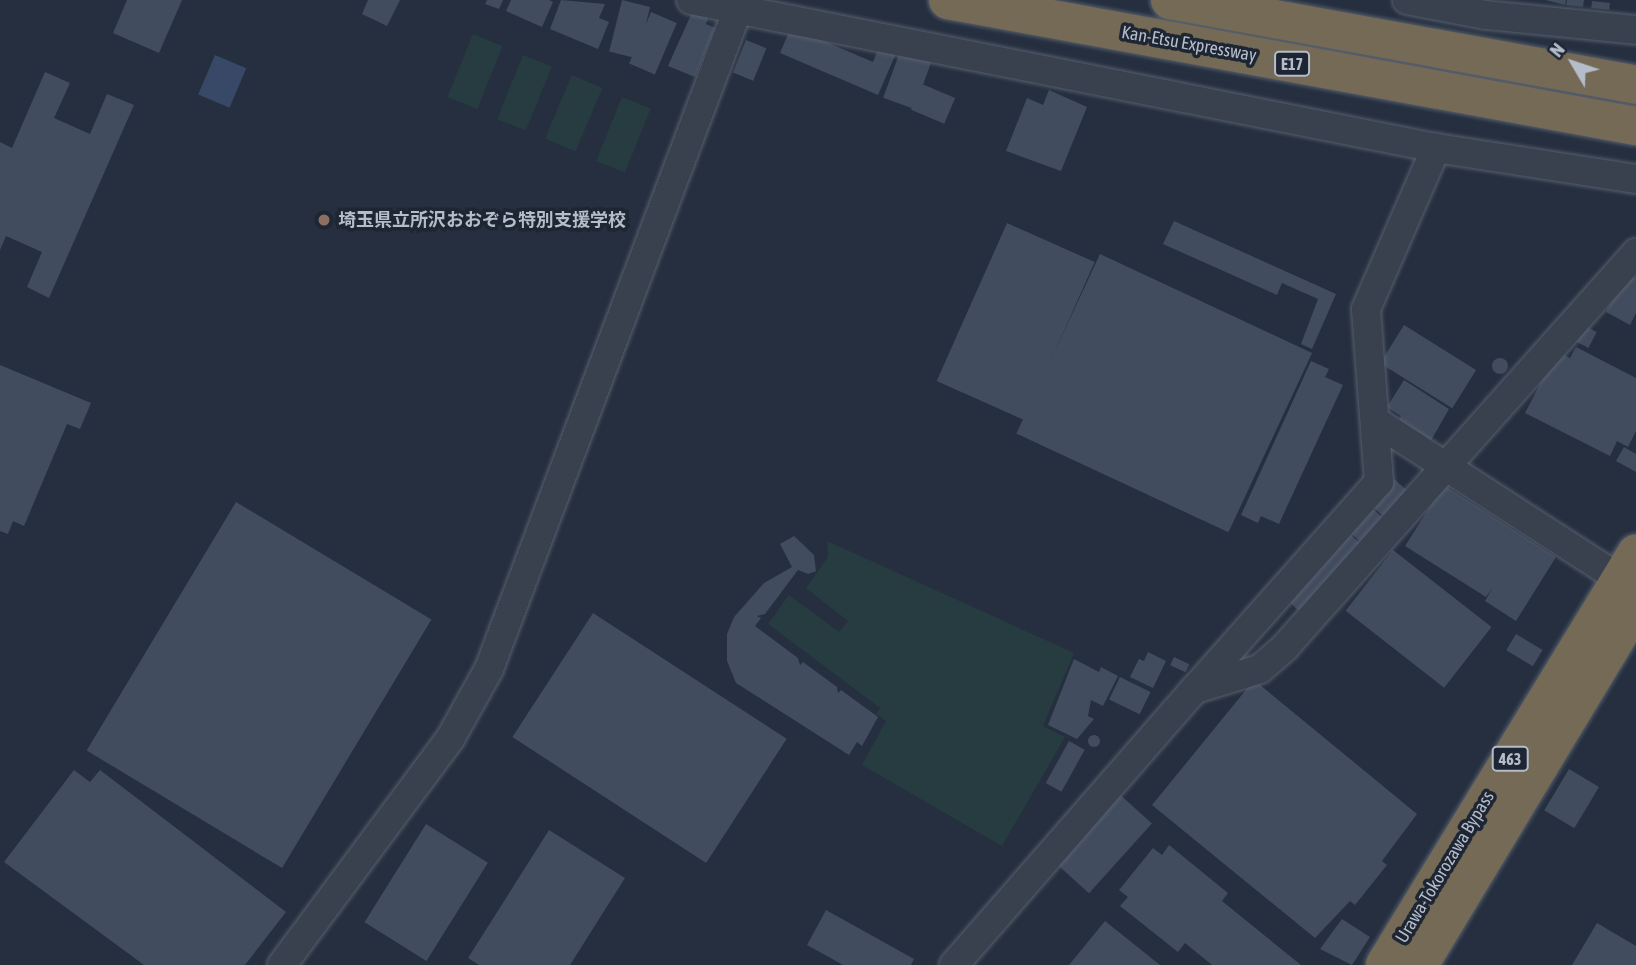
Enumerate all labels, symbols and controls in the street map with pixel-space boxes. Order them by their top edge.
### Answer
street label: Kan-Etsu Expressway [1120,22,1258,66]
north arrow [1538,28,1608,98]
text: N [1545,39,1569,61]
road number: E17 [1273,52,1311,76]
place label: 埼玉県立所沢おおぞら特別支援学校 [338,209,626,231]
marker: 埼玉県立所沢おおぞら特別支援学校 [316,212,332,228]
road number: 463 [1491,746,1529,772]
street label: Urawa-Tokorozawa Bypass [1391,787,1499,947]

